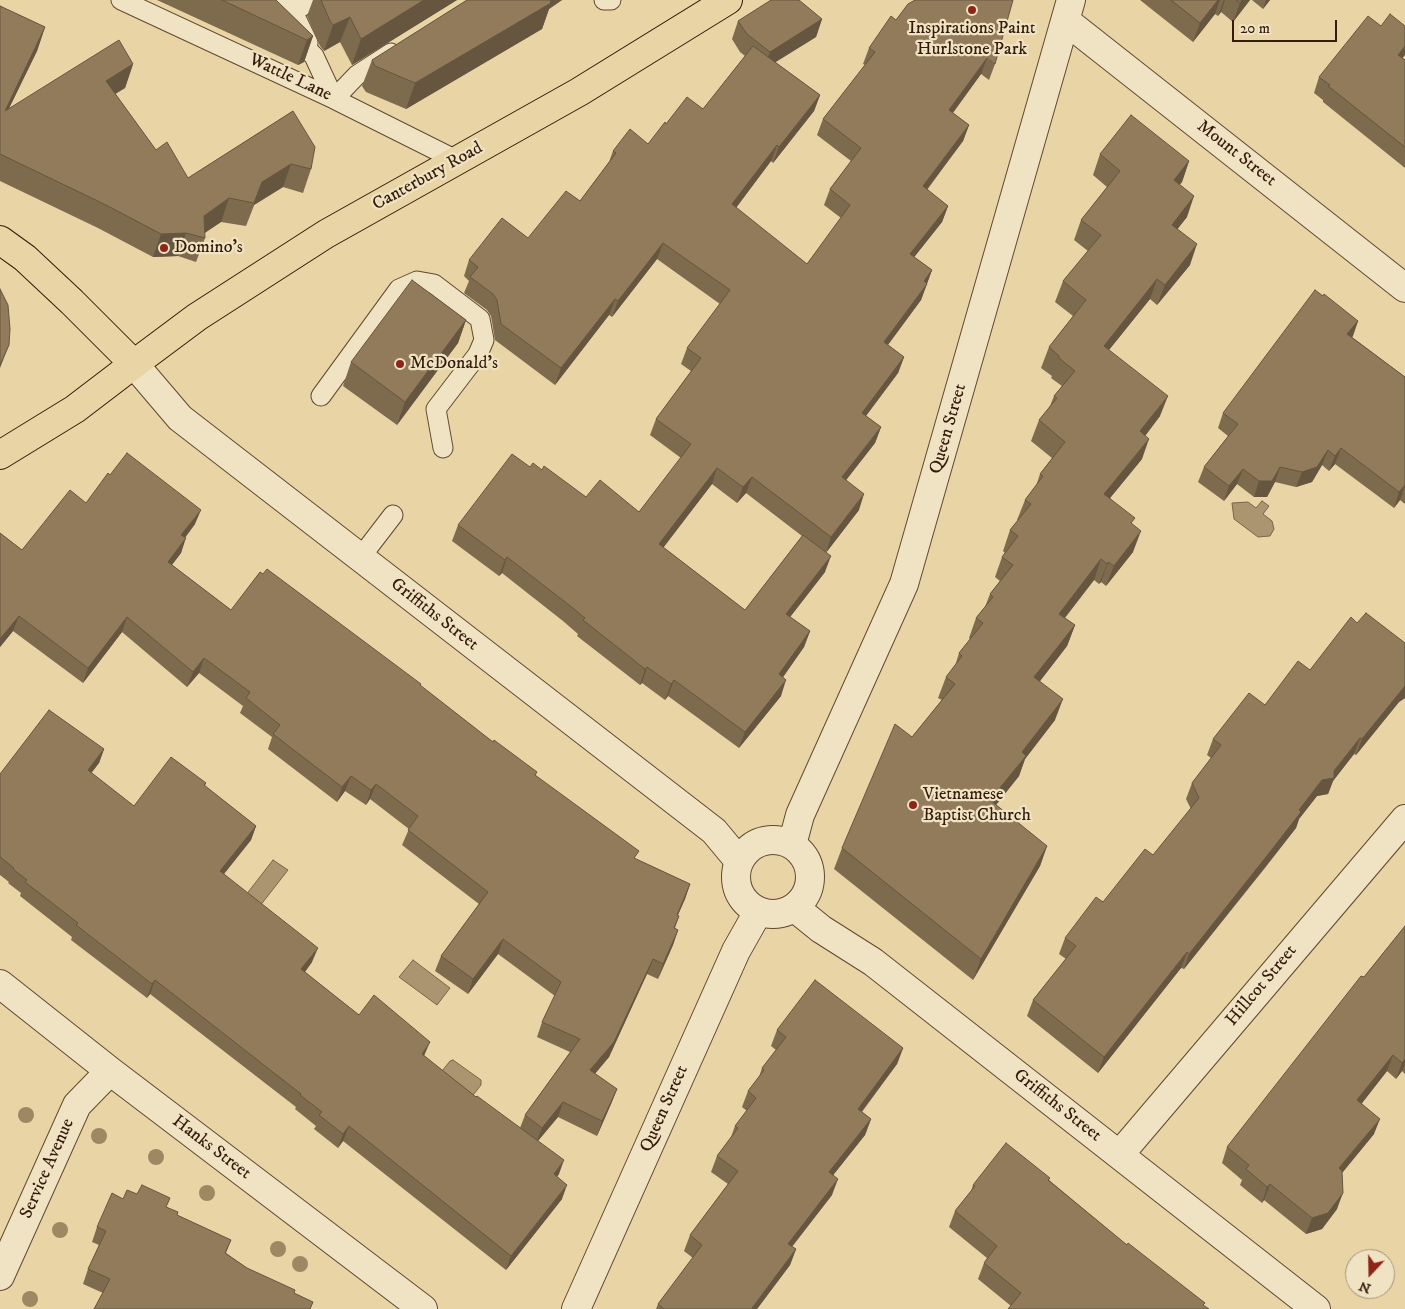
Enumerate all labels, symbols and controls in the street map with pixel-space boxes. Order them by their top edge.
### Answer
marker: Inspirations Paint Hurlstone Park [966,4,978,16]
scale bar [1235,10,1340,42]
place label: Inspirations Paint Hurlstone Park [908,18,1036,60]
text: 20 m [1240,19,1270,38]
street label: Wattle Lane [245,49,335,107]
street label: Mount Street [1192,116,1280,192]
street label: Canterbury Road [369,138,487,216]
place label: Domino's [174,237,243,259]
marker: Domino's [158,242,170,254]
place label: McDonald's [410,353,498,375]
marker: McDonald's [394,358,406,370]
street label: Queen Street [926,381,972,477]
street label: Griffiths Street [386,574,482,656]
place label: Vietnamese Baptist Church [923,784,1031,826]
marker: Vietnamese Baptist Church [907,799,919,811]
street label: Hillcot Street [1222,941,1302,1031]
street label: Queen Street [636,1062,694,1156]
street label: Griffiths Street [1009,1065,1105,1147]
street label: Hanks Street [167,1111,255,1185]
street label: Service Avenue [16,1116,80,1222]
north arrow [1345,1249,1395,1299]
text: N [1356,1277,1374,1298]

